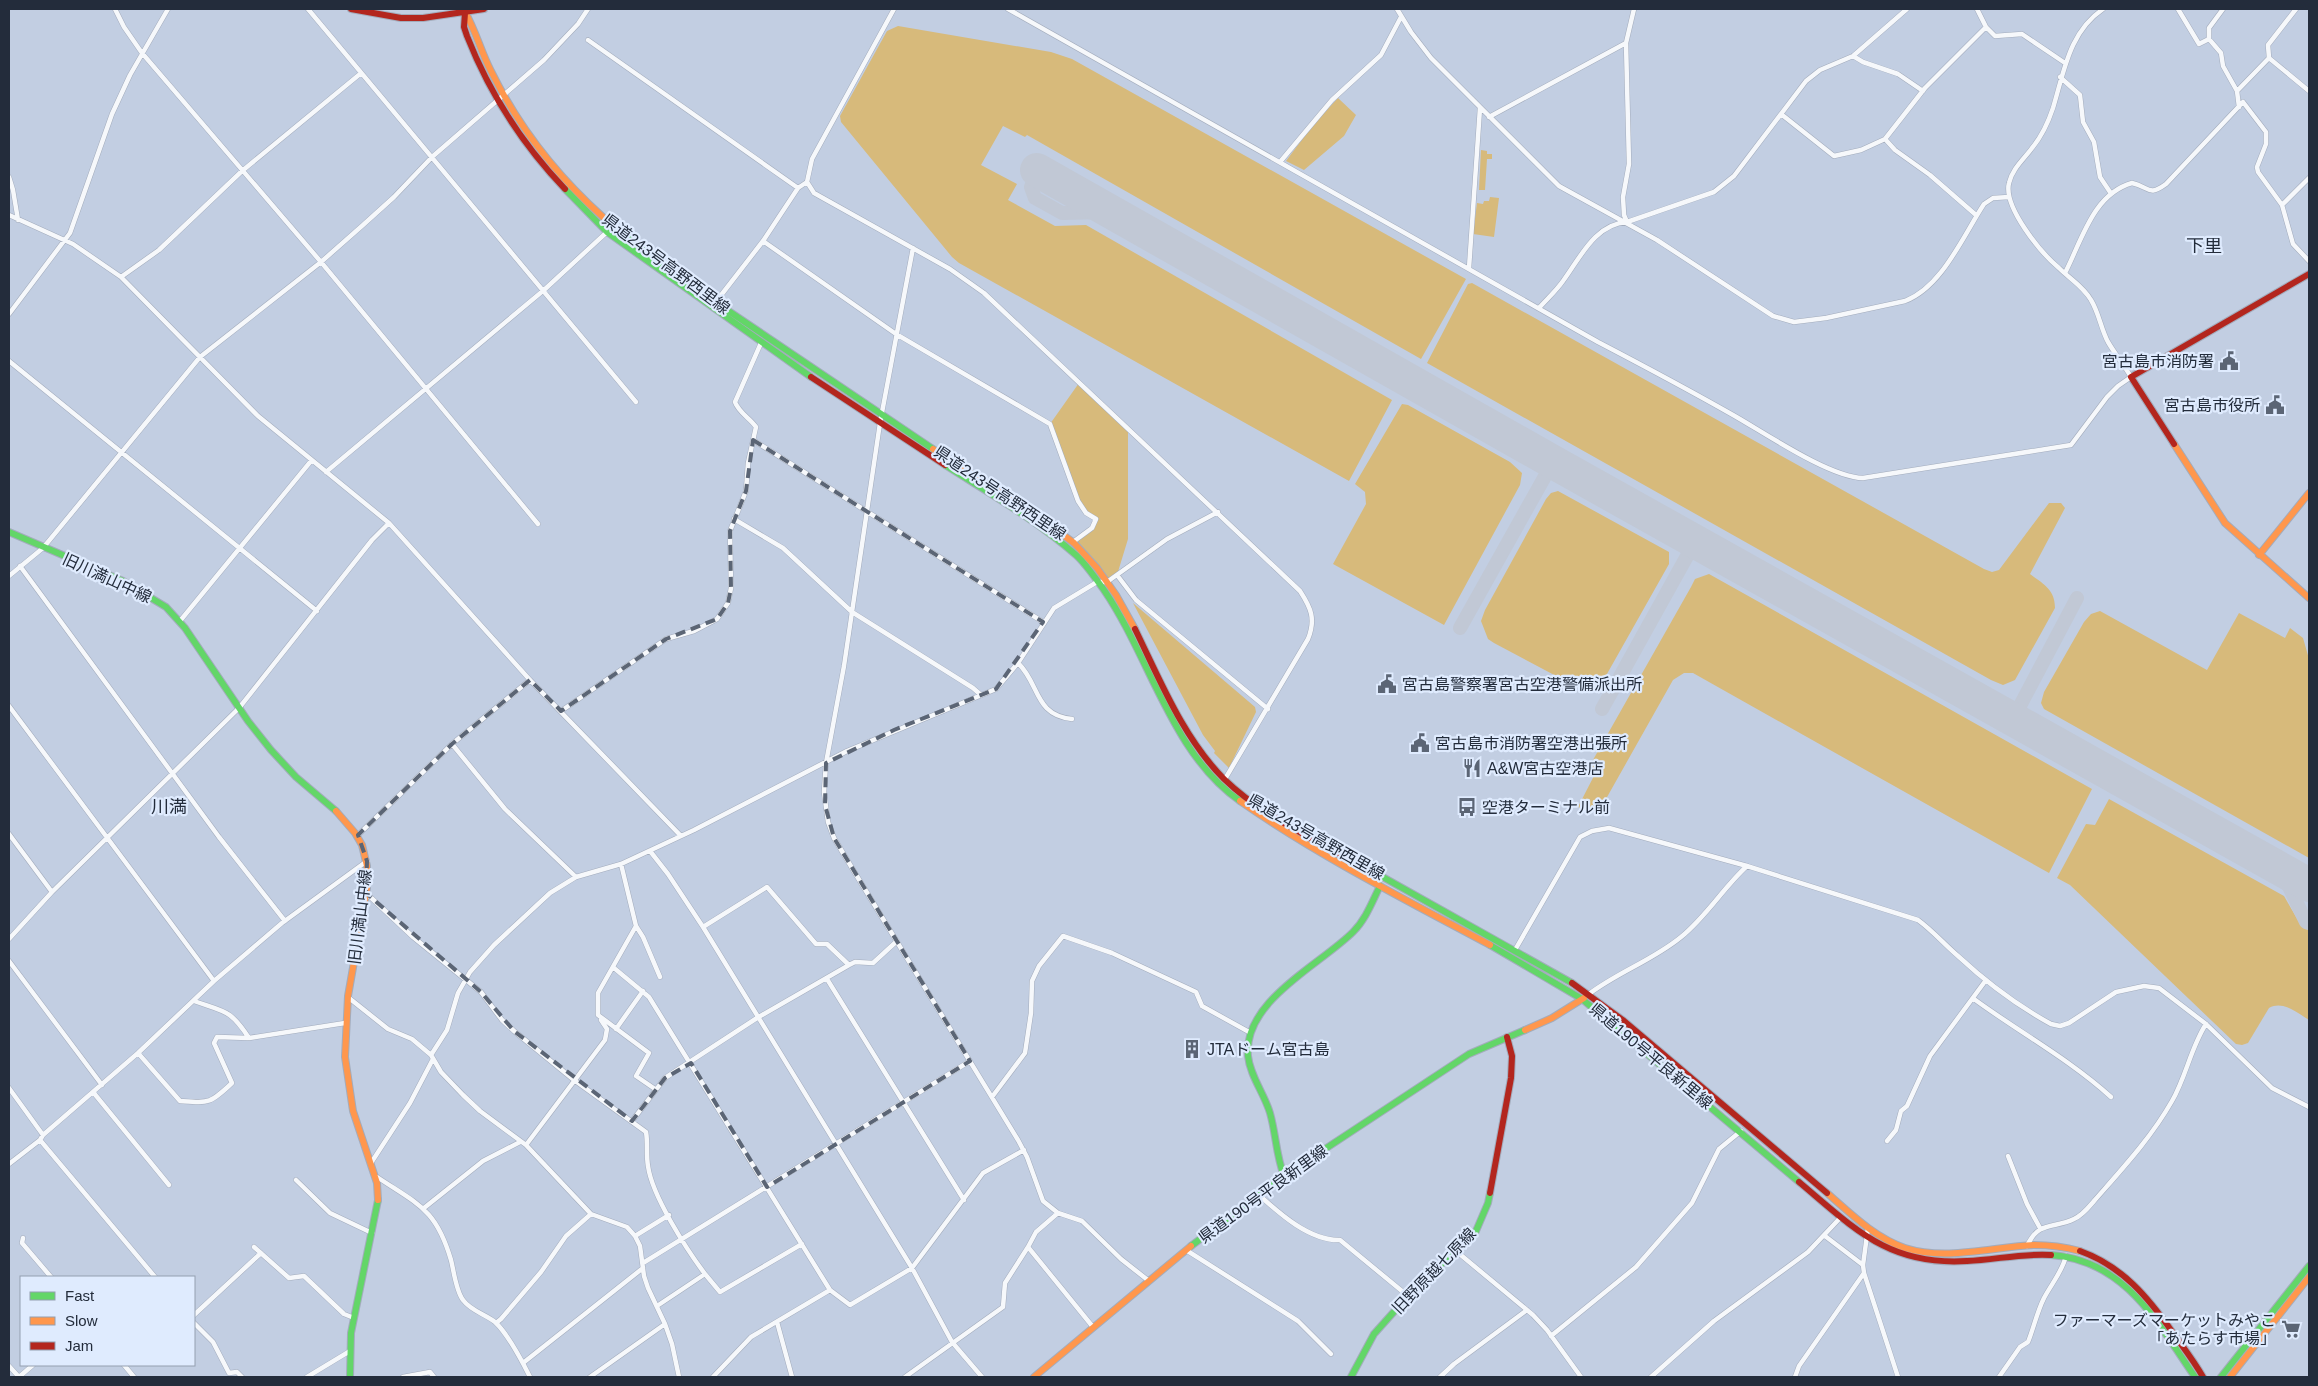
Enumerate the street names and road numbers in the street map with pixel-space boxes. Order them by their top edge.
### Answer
street label: 県道243号高野西里線 [599,211,733,317]
street label: 県道243号高野西里線 [931,443,1069,543]
street label: 旧川満山中線 [60,550,154,606]
street label: 県道243号高野西里線 [1245,791,1387,883]
street label: 旧川満山中線 [346,868,374,966]
street label: 県道190号平良新里線 [1586,1000,1716,1112]
street label: 県道190号平良新里線 [1195,1142,1331,1246]
street label: 旧野原越七原線 [1389,1225,1479,1317]

